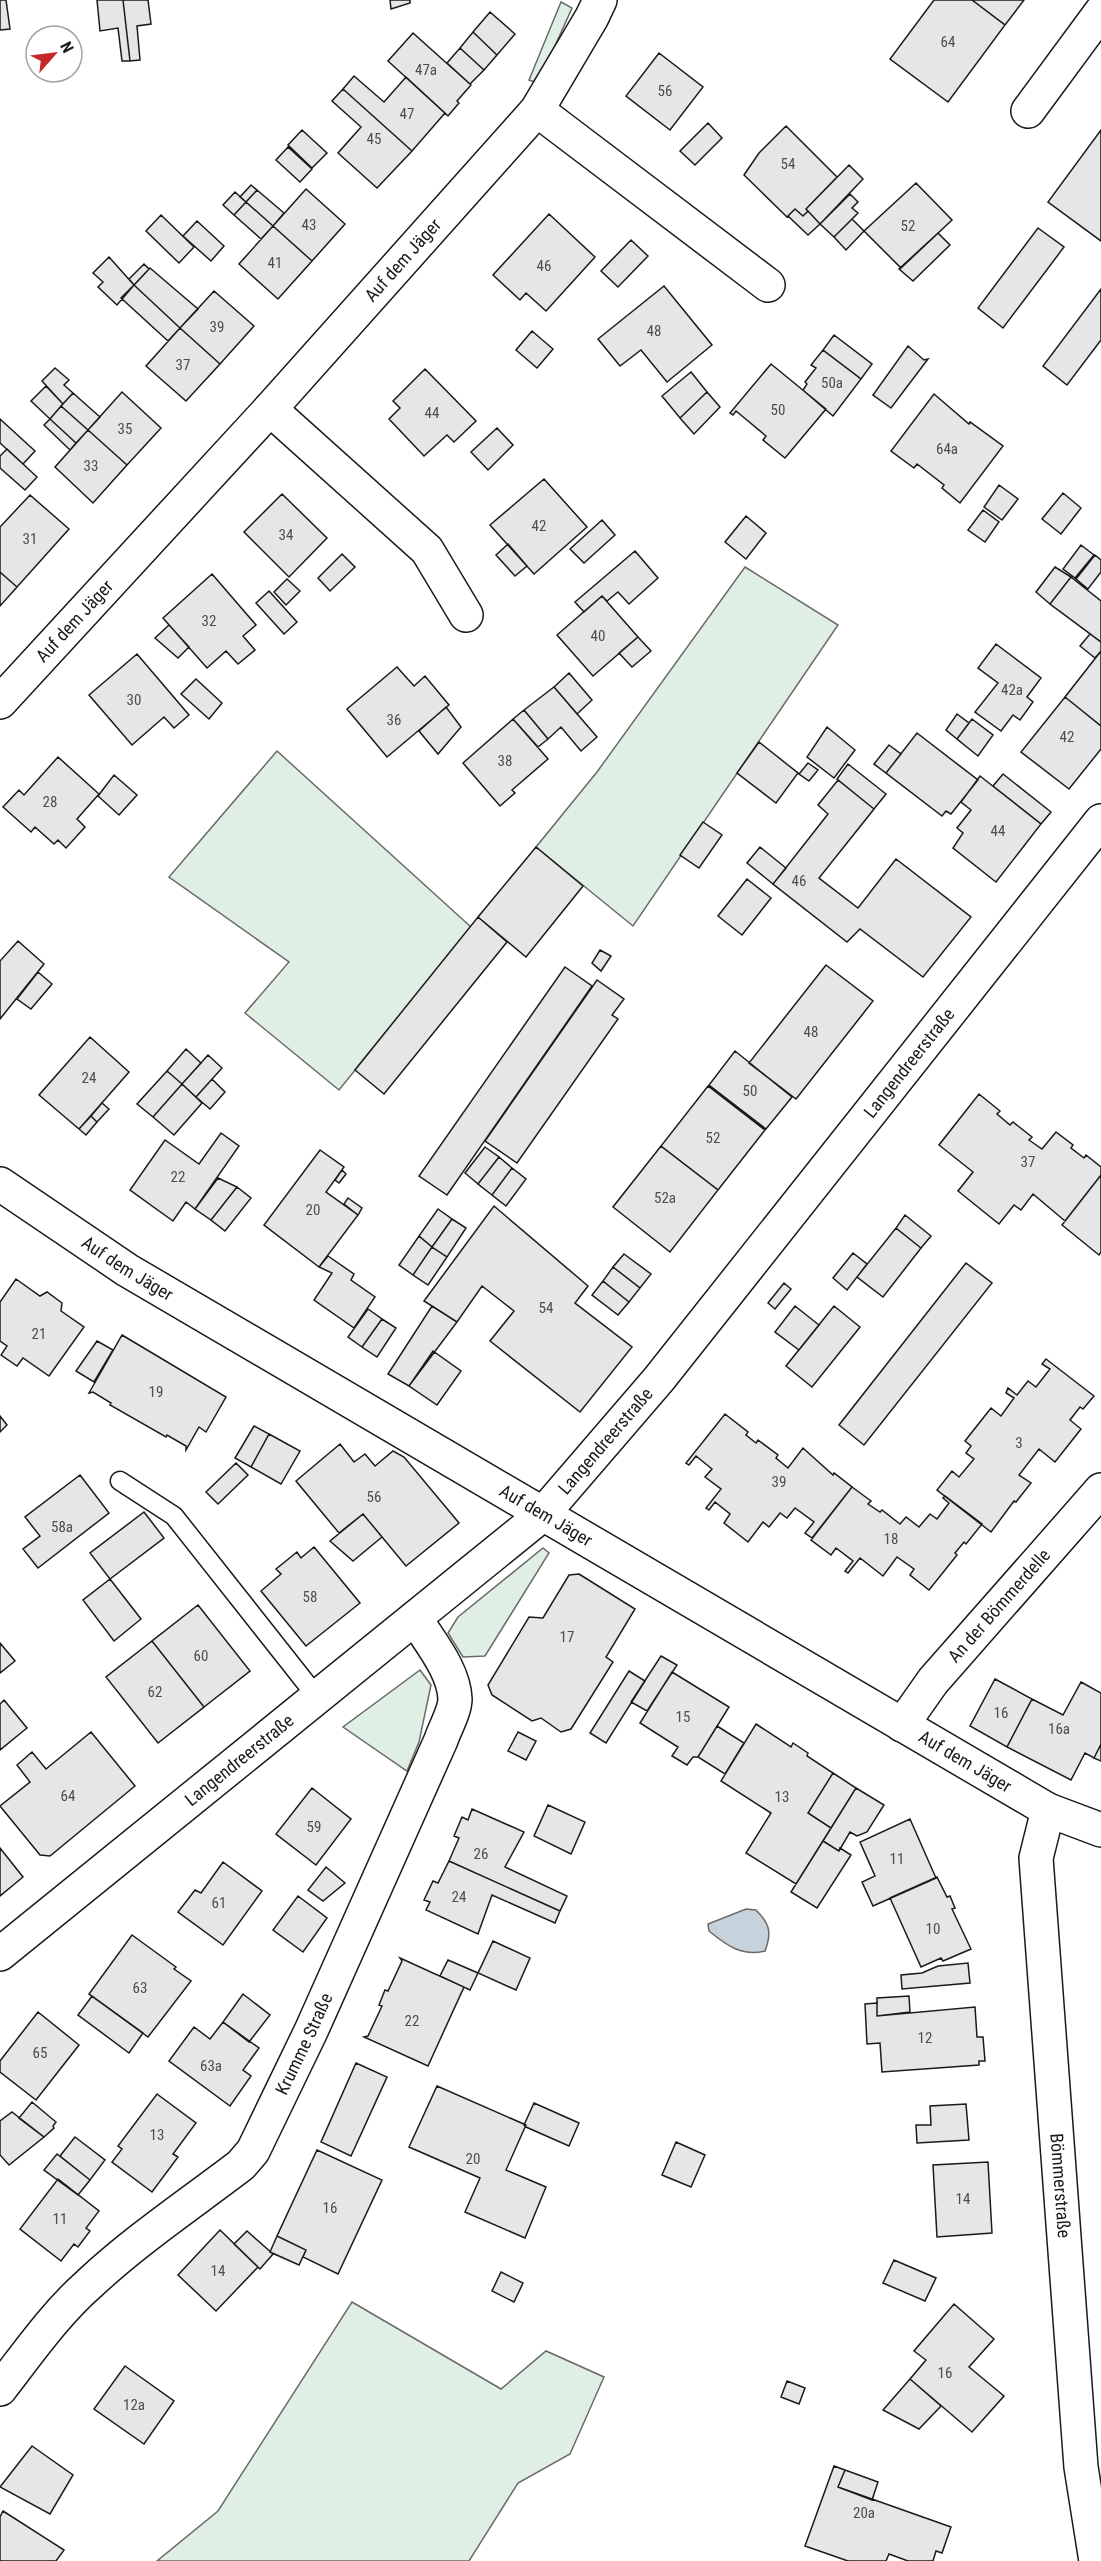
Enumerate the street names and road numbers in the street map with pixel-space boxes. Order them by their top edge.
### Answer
street label: Auf dem Jäger [360,214,445,306]
street label: Auf dem Jäger [31,575,118,666]
street label: Langendreerstraße [859,1004,959,1122]
street label: Auf dem Jäger [78,1232,178,1305]
street label: Langendreerstraße [554,1383,657,1498]
street label: Auf dem Jäger [496,1480,597,1551]
street label: An der Bömmerdelle [943,1544,1054,1666]
street label: Langendreerstraße [180,1710,298,1810]
street label: Auf dem Jäger [915,1726,1016,1797]
street label: Krumme Straße [271,1990,337,2098]
street label: Bömmerstraße [1046,2132,1075,2239]

